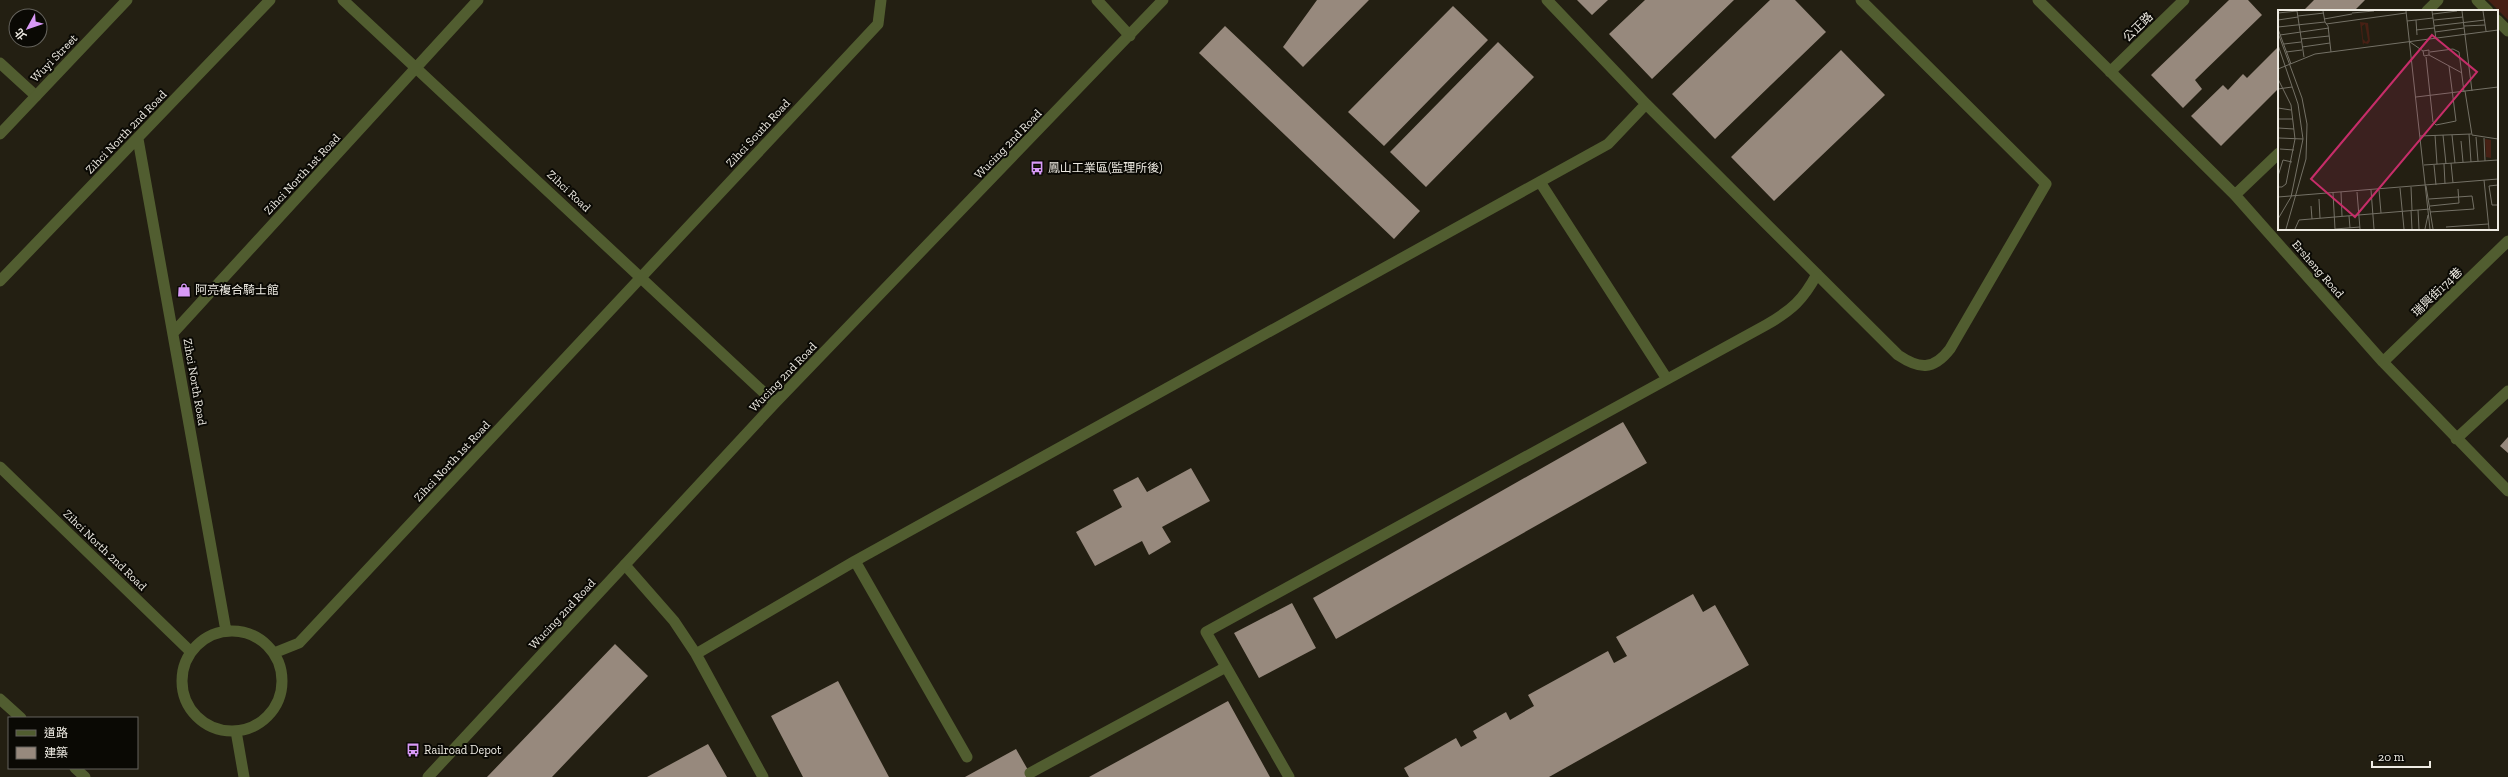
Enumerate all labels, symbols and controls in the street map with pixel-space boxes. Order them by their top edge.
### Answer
north arrow [8,8,48,48]
street label: 公正路 [2120,9,2156,45]
inset map [2278,10,2498,230]
text: 北 [12,26,29,42]
street label: Wuyi Street [28,31,81,85]
street label: Zihci North 2nd Road [83,87,170,177]
street label: Zihci South Road [723,96,793,170]
street label: Wucing 2nd Road [971,106,1045,182]
street label: Zihci North 1st Road [261,131,343,217]
bus stop icon: 鳳山工業區(監理所後) [1029,160,1045,176]
place label: 鳳山工業區(監理所後) [1048,161,1163,175]
street label: Zihci Road [544,167,594,215]
street label: Ersheng Road [2289,237,2347,301]
street label: 瑞興街174巷 [2409,265,2465,319]
shop icon: 阿亮複合騎士館 [176,282,192,298]
place label: 阿亮複合騎士館 [195,283,279,297]
street label: Zihci North Road [180,337,210,427]
street label: Wucing 2nd Road [746,339,820,415]
street label: Zihci North 1st Road [411,418,493,504]
street label: Zihci North 2nd Road [60,507,150,594]
street label: Wucing 2nd Road [526,576,598,652]
legend [8,717,138,769]
text: 道路 [44,726,68,740]
bus stop icon: Railroad Depot [405,742,421,758]
place label: Railroad Depot [424,743,502,757]
scale bar [2372,743,2430,769]
text: 建築 [44,746,68,760]
text: 20 m [2378,750,2405,764]

